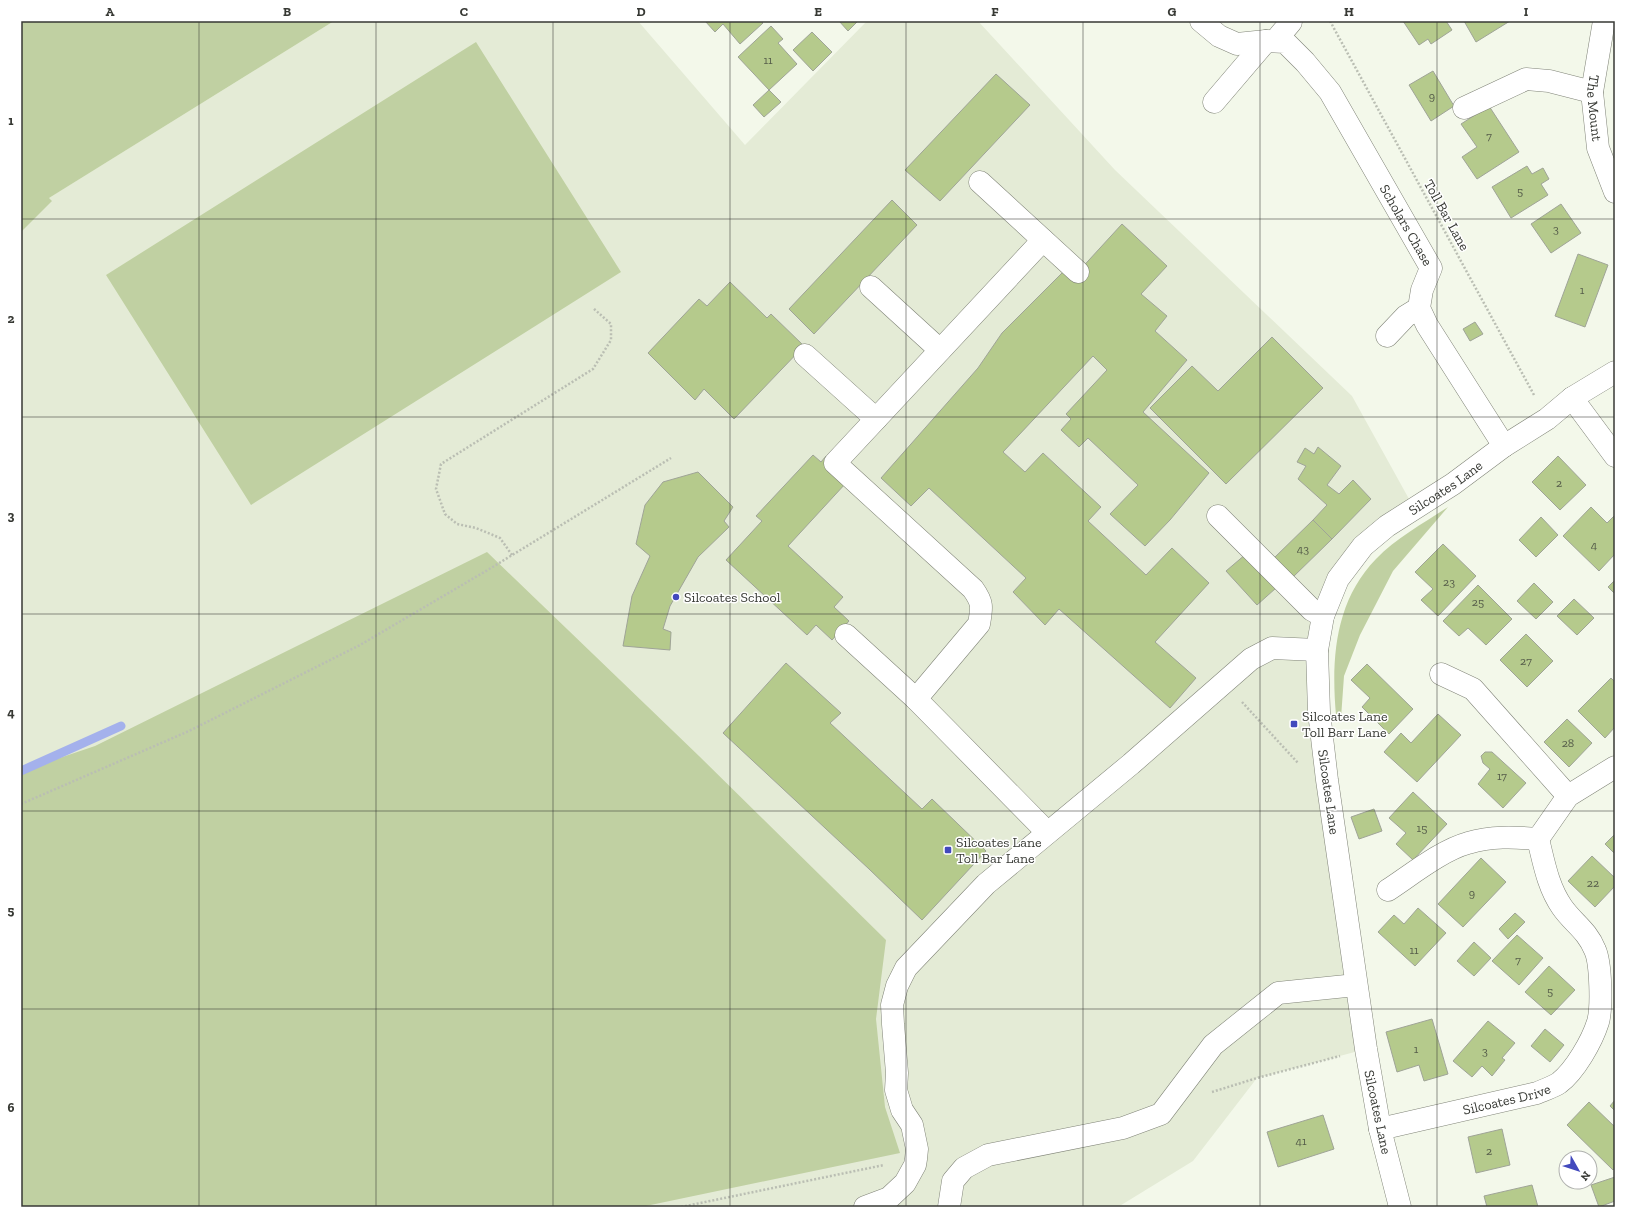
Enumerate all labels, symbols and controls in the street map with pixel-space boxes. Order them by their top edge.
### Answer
text: A [106,4,115,19]
text: B [283,4,291,19]
text: C [460,4,468,19]
text: D [636,4,646,19]
text: E [814,4,822,19]
text: F [991,4,999,19]
text: G [1168,4,1177,19]
text: H [1344,4,1354,19]
text: I [1524,4,1529,19]
house number: 11 [763,53,773,67]
street label: The Mount [1583,73,1605,143]
house number: 9 [1429,89,1435,103]
text: 1 [8,113,14,128]
house number: 7 [1486,129,1492,143]
street label: Toll Bar Lane [1420,177,1473,254]
street label: Scholars Chase [1376,182,1436,269]
house number: 5 [1517,184,1523,198]
house number: 3 [1553,222,1559,236]
house number: 1 [1580,283,1585,297]
text: 2 [8,311,15,326]
street label: Silcoates Lane [1405,457,1486,519]
house number: 2 [1556,476,1562,490]
text: 3 [8,508,15,523]
house number: 4 [1591,538,1598,552]
house number: 43 [1297,542,1309,556]
house number: 23 [1443,575,1455,589]
place label: Silcoates School [684,589,781,606]
marker: Silcoates School [671,592,681,602]
house number: 25 [1472,595,1484,609]
house number: 27 [1520,654,1532,668]
text: 4 [7,705,15,720]
place label: Silcoates Lane Toll Barr Lane [1302,708,1388,741]
marker: Silcoates Lane Toll Barr Lane [1289,719,1299,729]
house number: 28 [1562,736,1574,750]
street label: Silcoates Lane [1314,748,1343,836]
house number: 17 [1497,769,1507,783]
house number: 15 [1417,821,1427,835]
place label: Silcoates Lane Toll Bar Lane [956,834,1042,867]
marker: Silcoates Lane Toll Bar Lane [943,845,953,855]
house number: 22 [1587,876,1599,890]
house number: 9 [1469,886,1475,900]
text: 5 [8,903,15,918]
house number: 11 [1409,943,1419,957]
house number: 7 [1515,953,1521,967]
house number: 5 [1547,984,1553,998]
house number: 1 [1414,1042,1419,1056]
house number: 3 [1482,1044,1488,1058]
street label: Silcoates Lane [1360,1068,1395,1156]
street label: Silcoates Drive [1461,1080,1553,1119]
text: 6 [8,1100,15,1115]
house number: 41 [1295,1134,1307,1148]
house number: 2 [1486,1144,1492,1158]
north arrow [1558,1150,1598,1190]
text: N [1577,1169,1593,1184]

